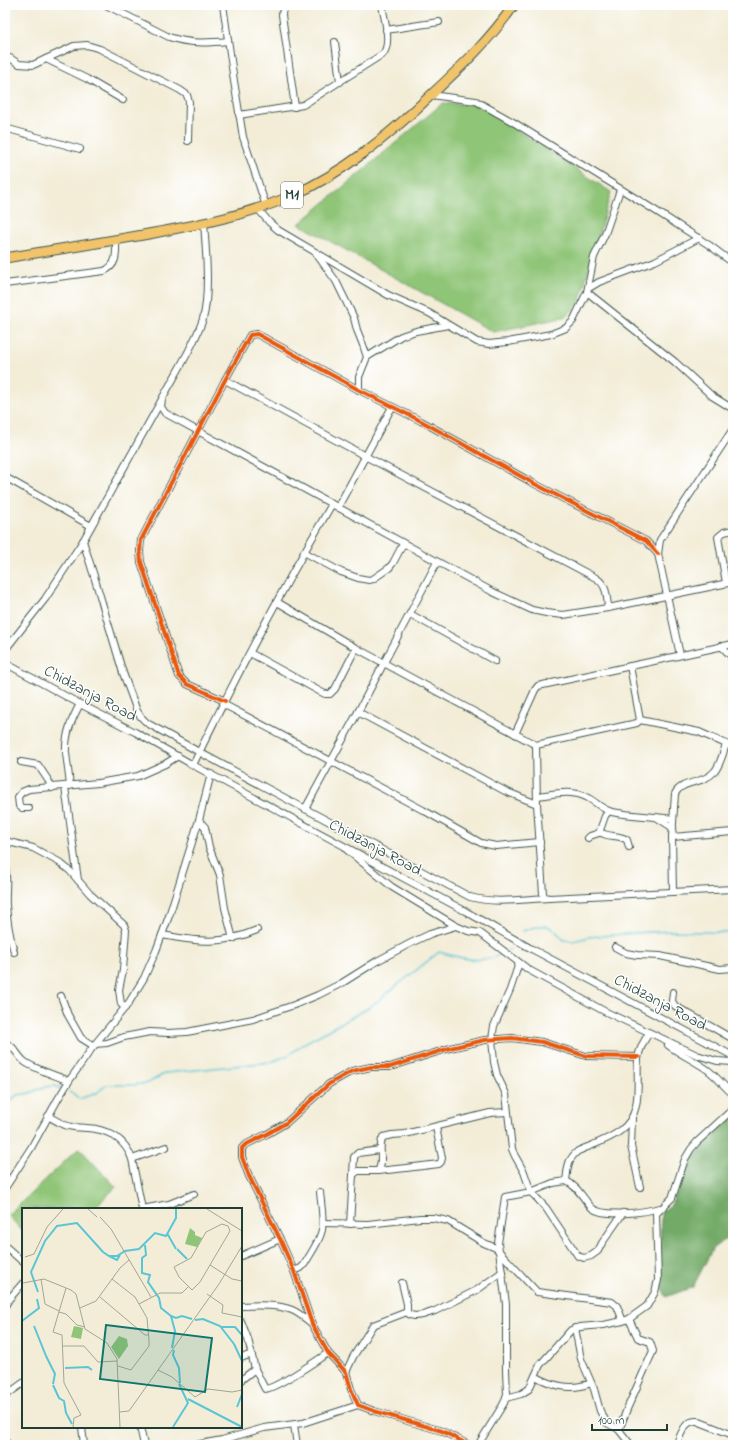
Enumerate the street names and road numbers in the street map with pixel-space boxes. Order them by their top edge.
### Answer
road number: M1 [281,182,303,208]
street label: Chidzanja Road [39,659,141,729]
street label: Chidzanja Road [324,813,426,883]
street label: Chidzanja Road [609,968,711,1038]

